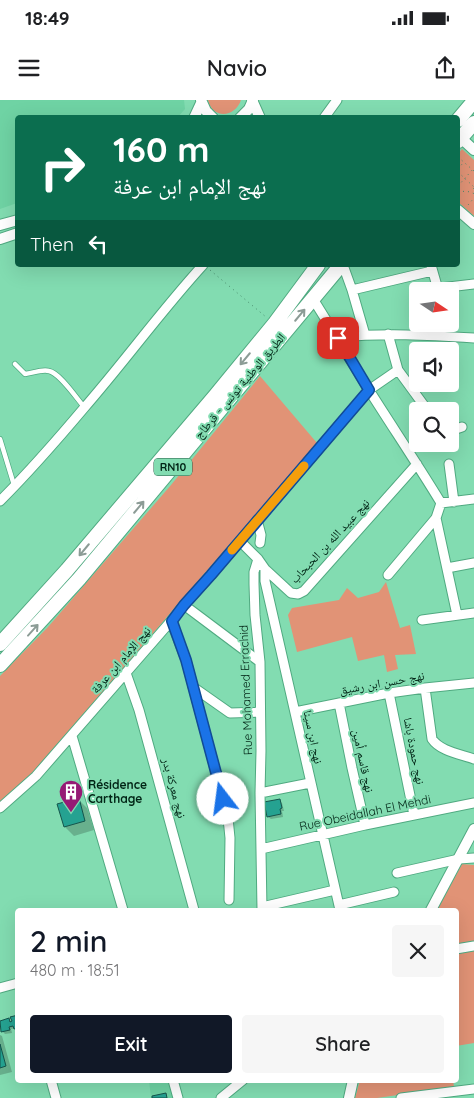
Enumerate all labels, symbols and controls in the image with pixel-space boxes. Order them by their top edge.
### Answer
text: 18:49 [25,6,70,30]
icon: menu [15,54,43,82]
text: Navio [207,54,267,82]
icon: share [431,54,459,82]
text: 160 m [113,127,210,171]
icon: right [30,135,95,200]
text: نهج الإمام ابن عرفة [113,172,266,200]
icon: left [84,230,112,258]
text: Then [30,232,74,256]
north arrow [409,282,459,332]
map controls [409,282,459,452]
one-way arrow [294,308,305,321]
pin [317,317,359,359]
icon: arrive [324,324,352,352]
street label: الطريق الوطنية تونس - قرطاج [191,330,288,442]
button: sound [409,342,459,392]
one-way arrow [240,352,251,365]
button: search [409,402,459,452]
road number: RN10 [154,458,192,476]
street label: نهج عبيد الله بن الحبحاب [287,495,373,586]
one-way arrow [134,500,145,513]
one-way arrow [79,543,90,556]
one-way arrow [27,623,39,636]
street label: نهج الإمام ابن عرفة [88,623,154,697]
street label: Rue Mohamed Errachid [236,625,255,755]
street label: نهج حسن ابن رشيق [338,668,426,698]
street label: نهج ابن سينا [300,709,326,765]
street label: نهج حمودة باشا [400,716,428,786]
street label: نهج قاسم أمين [348,728,378,794]
street label: نهج معركة بدر [159,755,190,820]
position arrow [196,772,248,824]
place label: Résidence Carthage [88,777,147,806]
building icon: Résidence Carthage [58,779,84,813]
street label: Rue Obeidallah El Mehdi [298,791,432,834]
text: 2 min [30,922,107,960]
button: close [392,925,444,977]
text: 480 m · 18:51 [30,960,120,980]
button: Exit [30,1015,232,1073]
button: Share [242,1015,444,1073]

